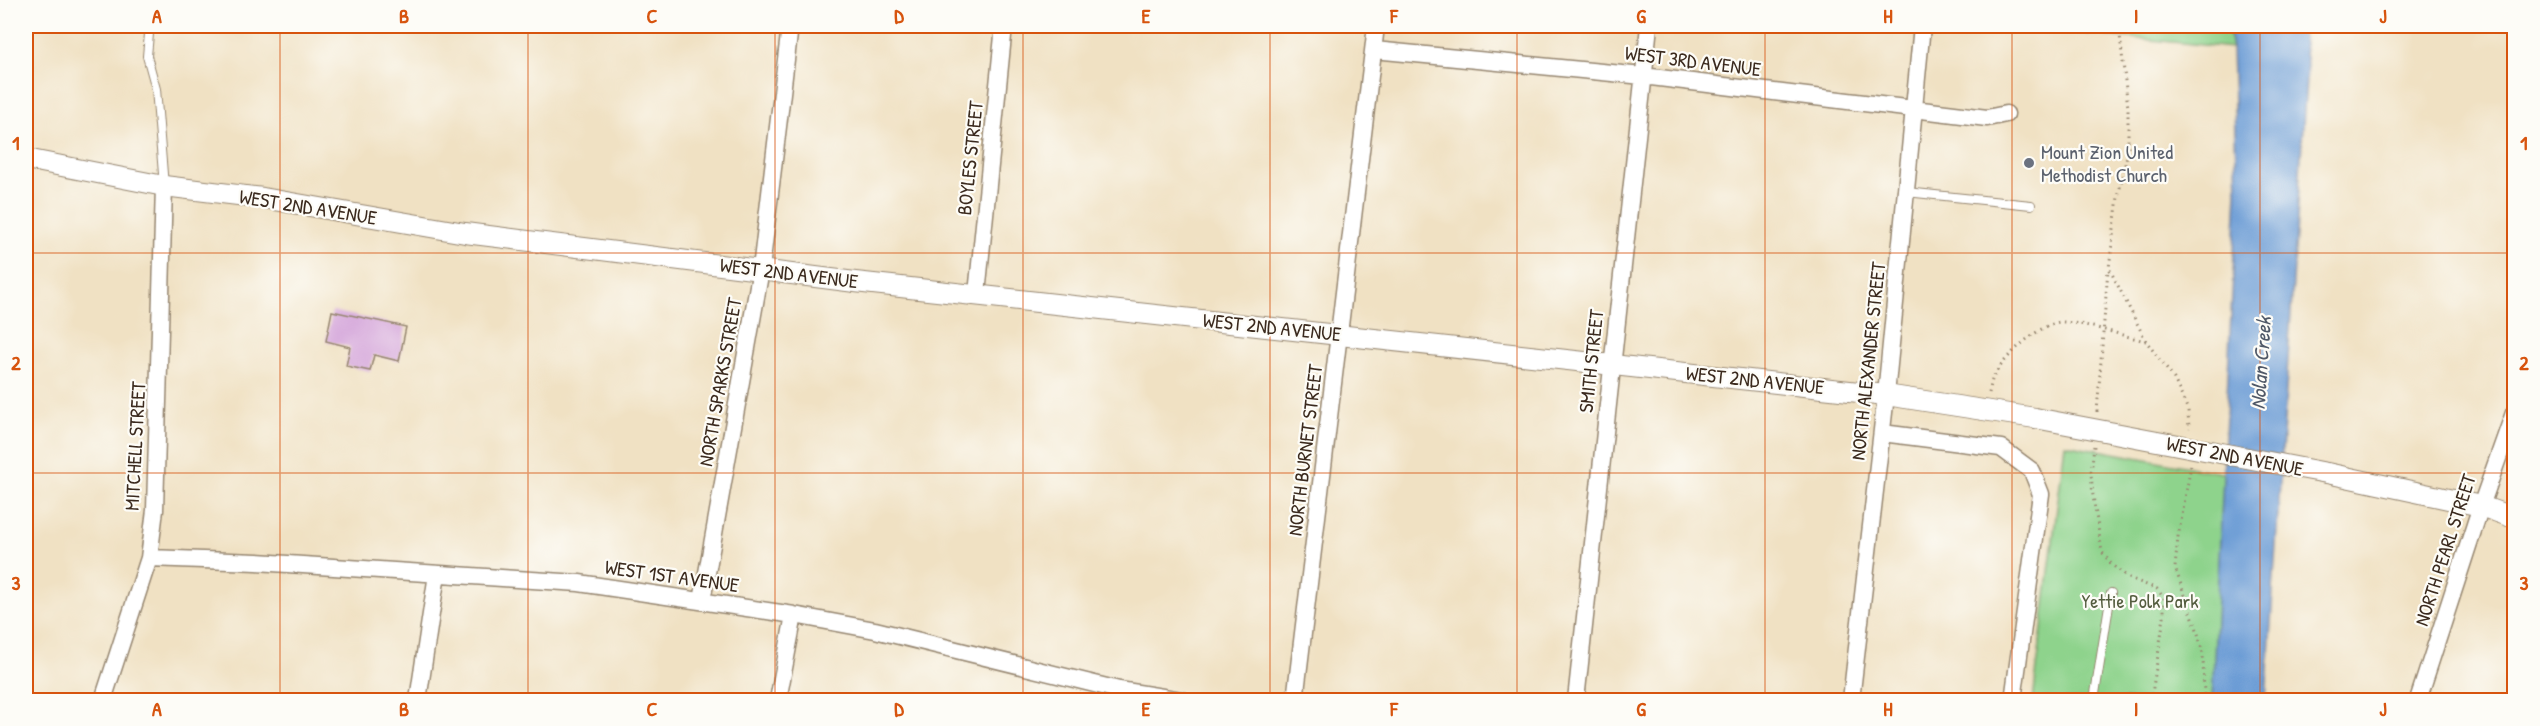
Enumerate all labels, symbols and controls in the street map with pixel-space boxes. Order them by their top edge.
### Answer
text: A [152,2,162,29]
text: B [399,2,409,29]
text: C [647,2,658,29]
text: D [894,2,904,29]
text: E [1142,2,1151,29]
text: F [1389,2,1399,29]
text: G [1636,2,1646,29]
text: H [1883,2,1893,29]
text: I [2134,2,2138,29]
text: J [2379,2,2387,29]
street label: WEST 3RD AVENUE [1624,39,1763,82]
street label: BOYLES STREET [950,99,989,216]
text: 1 [12,129,20,156]
text: 1 [2520,129,2528,156]
place label: Mount Zion United Methodist Church [2041,138,2173,188]
marker: Mount Zion United Methodist Church [2022,156,2036,170]
street label: WEST 2ND AVENUE [237,182,379,231]
street label: WEST 2ND AVENUE [719,251,860,294]
street label: NORTH ALEXANDER STREET [1844,260,1891,461]
street label: NORTH SPARKS STREET [691,295,748,468]
street label: WEST 2ND AVENUE [1202,306,1343,347]
street label: SMITH STREET [1572,307,1609,414]
water label: Nolan Creek [2243,313,2278,410]
text: 2 [11,349,21,376]
text: 2 [2519,349,2529,376]
street label: WEST 2ND AVENUE [1685,359,1826,400]
street label: NORTH BURNET STREET [1281,362,1328,537]
street label: MITCHELL STREET [118,380,151,511]
street label: WEST 2ND AVENUE [2164,429,2306,482]
street label: NORTH PEARL STREET [2407,470,2482,629]
street label: WEST 1ST AVENUE [603,553,741,598]
text: 3 [12,569,21,596]
text: 3 [2520,569,2529,596]
park label: Yettie Polk Park [2082,587,2198,614]
text: A [152,695,162,722]
text: B [399,695,409,722]
text: C [647,695,658,722]
text: D [894,695,904,722]
text: E [1142,695,1151,722]
text: F [1389,695,1399,722]
text: G [1636,695,1646,722]
text: H [1883,695,1893,722]
text: I [2134,695,2138,722]
text: J [2379,695,2387,722]

